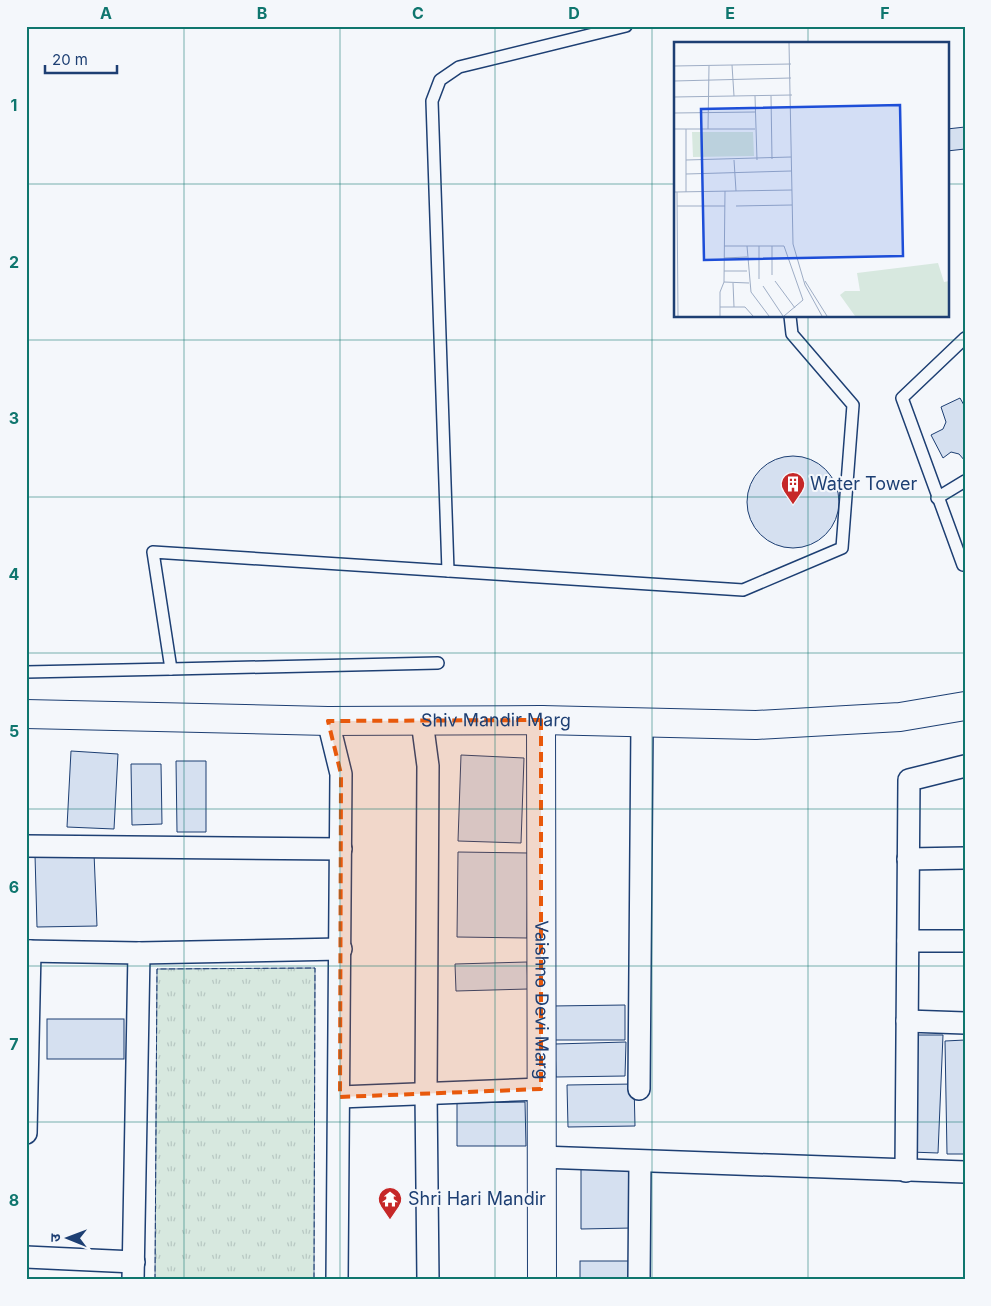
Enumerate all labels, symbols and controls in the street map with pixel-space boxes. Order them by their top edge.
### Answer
text: A [100,3,112,23]
text: B [257,3,267,23]
text: C [412,3,424,23]
text: D [568,3,580,23]
text: E [725,3,735,23]
text: F [880,3,890,23]
scale bar [45,42,118,74]
inset map [674,42,948,318]
text: 20 m [52,50,88,69]
text: 1 [11,95,17,115]
text: 2 [9,252,19,272]
text: 3 [9,408,19,428]
building icon: Water Tower [780,471,806,505]
place label: Water Tower [810,473,918,494]
text: 4 [9,564,20,584]
street label: Shiv Mandir Marg [421,709,571,731]
text: 5 [9,721,19,741]
text: 6 [9,877,19,897]
street label: Vaishno Devi Marg [531,920,553,1080]
text: 7 [9,1034,19,1054]
temple icon: Shri Hari Mandir [377,1186,403,1220]
place label: Shri Hari Mandir [408,1188,546,1209]
text: 8 [9,1190,19,1210]
north arrow [42,1214,92,1264]
text: उ [46,1233,63,1242]

